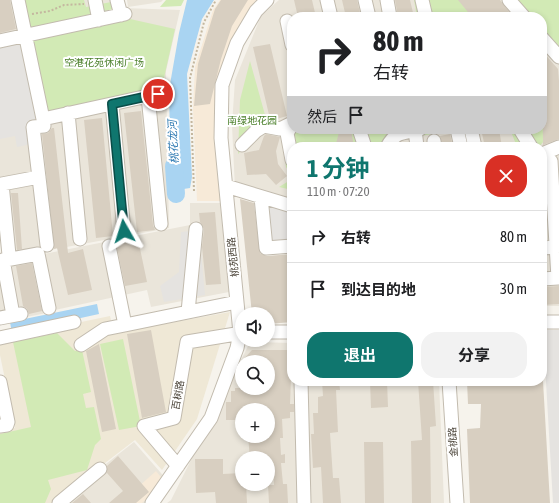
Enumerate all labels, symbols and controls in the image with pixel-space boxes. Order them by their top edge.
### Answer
text: 80 m [373,25,423,57]
icon: right [307,28,359,80]
park label: 空港花苑休闲广场 [64,57,144,68]
text: 右转 [373,62,409,83]
pin [141,77,175,111]
icon: arrive [147,83,169,105]
icon: arrive [345,104,367,126]
text: 然后 [307,108,337,125]
park label: 南绿地花园 [227,115,277,126]
water label: 桃花龙河 [166,118,180,164]
text: 1 分钟 [307,155,370,182]
button: close [485,155,527,197]
text: 110 m · 07:20 [307,184,370,199]
position arrow [103,210,145,252]
icon: right [307,226,329,248]
text: 80 m [500,228,527,245]
text: 右转 [341,229,371,246]
street label: 桃苑西路 [225,237,241,277]
icon: arrive [307,278,329,300]
text: 30 m [500,280,527,297]
text: 到达目的地 [341,281,416,298]
map controls [235,307,275,491]
button: sound [235,307,275,347]
button: 退出 [307,332,413,378]
button: 分享 [421,332,527,378]
button: search [235,355,275,395]
street label: 百树路 [170,379,186,411]
button: + [235,403,275,443]
street label: 金桃路 [446,427,460,457]
button: − [235,451,275,491]

